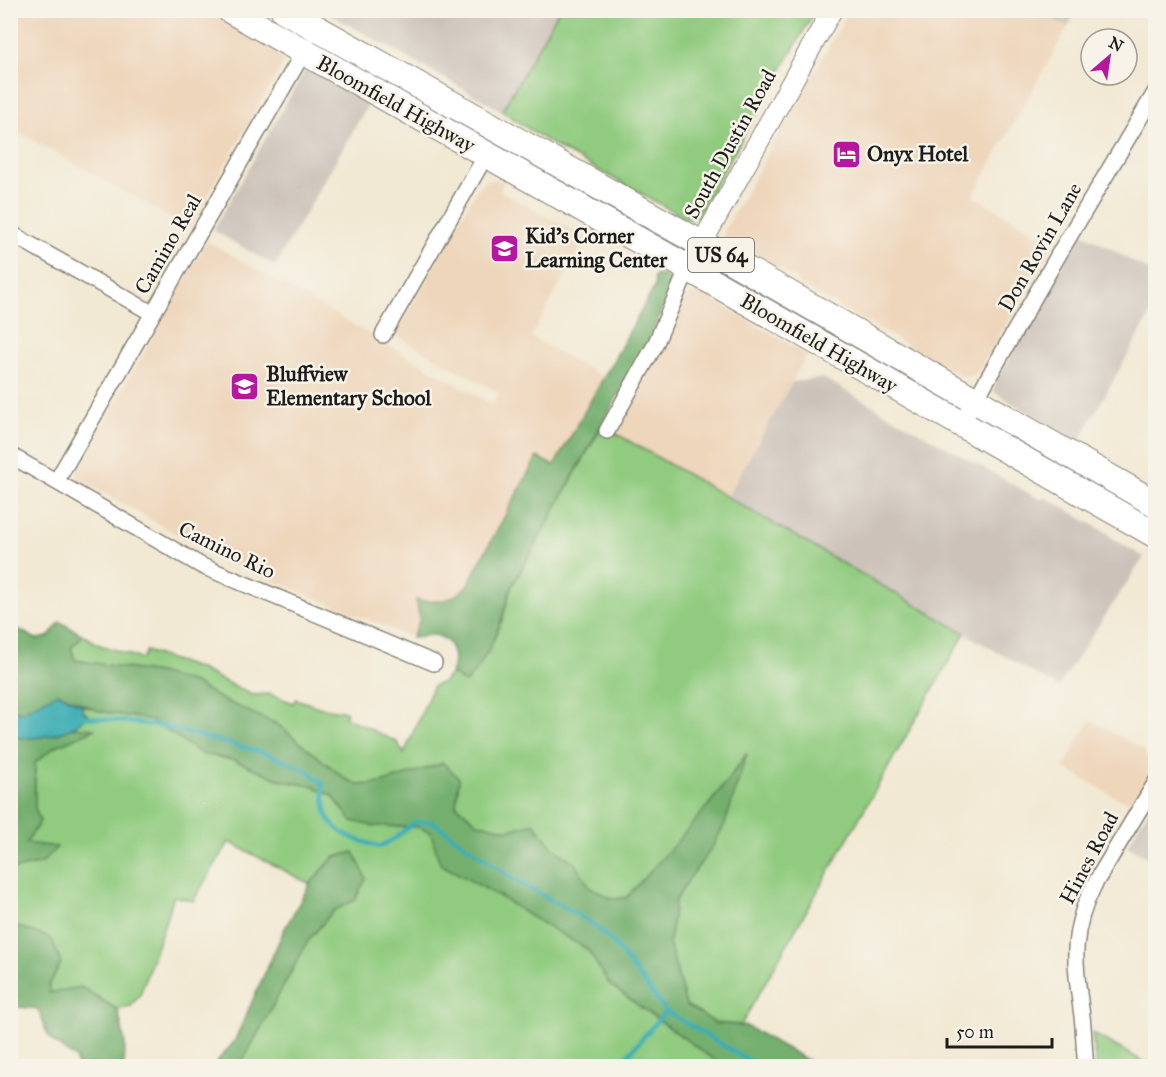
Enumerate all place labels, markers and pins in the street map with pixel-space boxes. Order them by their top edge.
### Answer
hotel icon: Onyx Hotel [830,138,862,170]
place label: Onyx Hotel [867,141,970,167]
place label: Kid's Corner Learning Center [525,223,668,273]
school or university icon: Kid's Corner Learning Center [488,232,520,264]
place label: Bluffview Elementary School [266,361,432,411]
school or university icon: Bluffview Elementary School [229,370,261,402]

